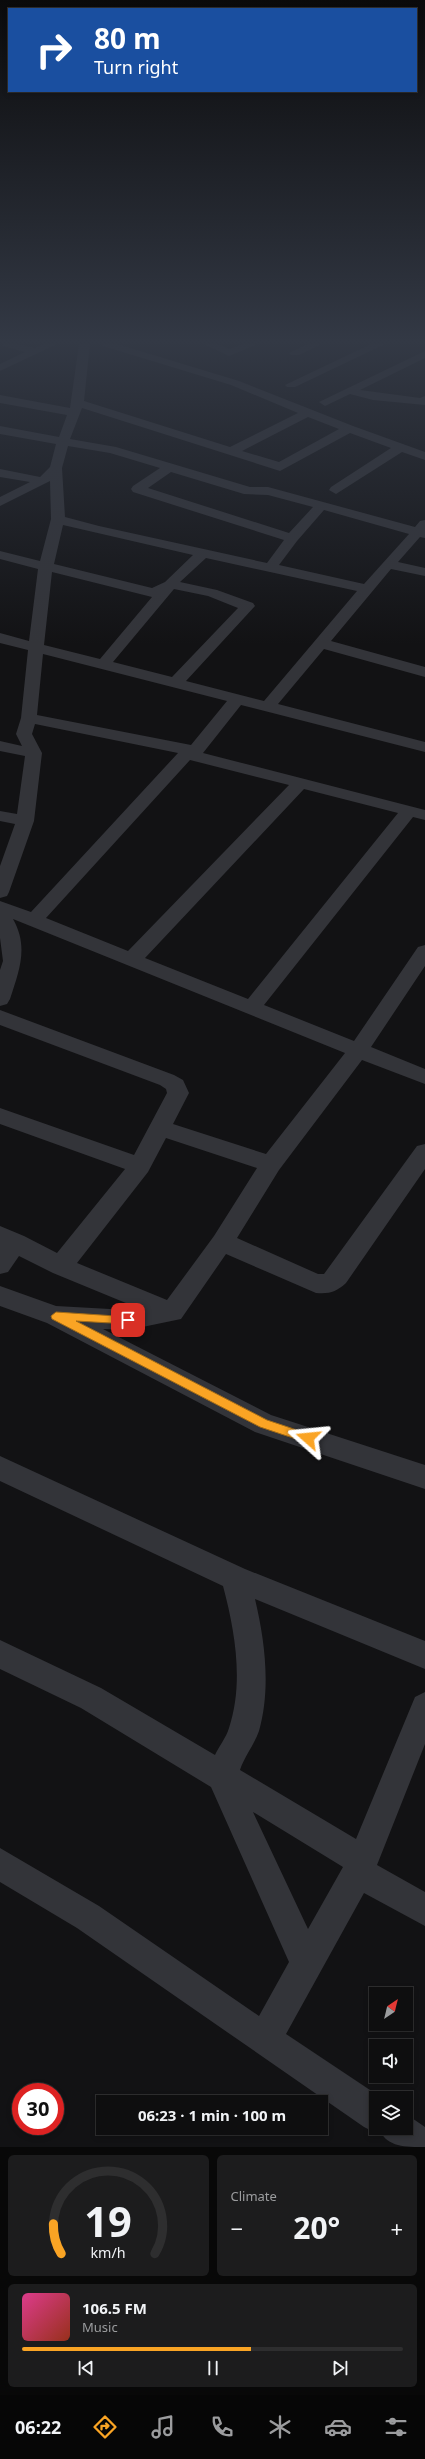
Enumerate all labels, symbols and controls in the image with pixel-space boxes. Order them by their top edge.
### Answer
text: 80 m [94,19,161,57]
icon: right [28,24,80,76]
text: Turn right [94,55,178,79]
pin [111,1303,145,1337]
icon: arrive [117,1309,139,1331]
position arrow [287,1417,329,1459]
north arrow [369,1987,413,2031]
map controls [369,1987,413,2135]
button: sound [369,2039,413,2083]
speed limit sign: 30 [12,2083,64,2135]
button: layers [369,2091,413,2135]
text: 06:23 · 1 min · 100 m [138,2105,286,2125]
text: Climate [231,2187,277,2205]
text: 19 [84,2192,132,2248]
text: 20° [293,2207,340,2248]
text: − [231,2213,243,2243]
text: + [390,2213,403,2243]
text: km/h [91,2242,126,2261]
text: 106.5 FM [82,2298,147,2318]
text: Music [82,2318,118,2336]
icon: previous [75,2357,97,2379]
icon: pause [202,2357,224,2379]
icon: next [329,2357,351,2379]
icon: directions [91,2413,119,2441]
icon: music [149,2413,177,2441]
icon: phone [208,2413,236,2441]
icon: climate [266,2413,294,2441]
icon: car [324,2413,352,2441]
icon: filters [382,2413,410,2441]
text: 06:22 [15,2415,61,2439]

